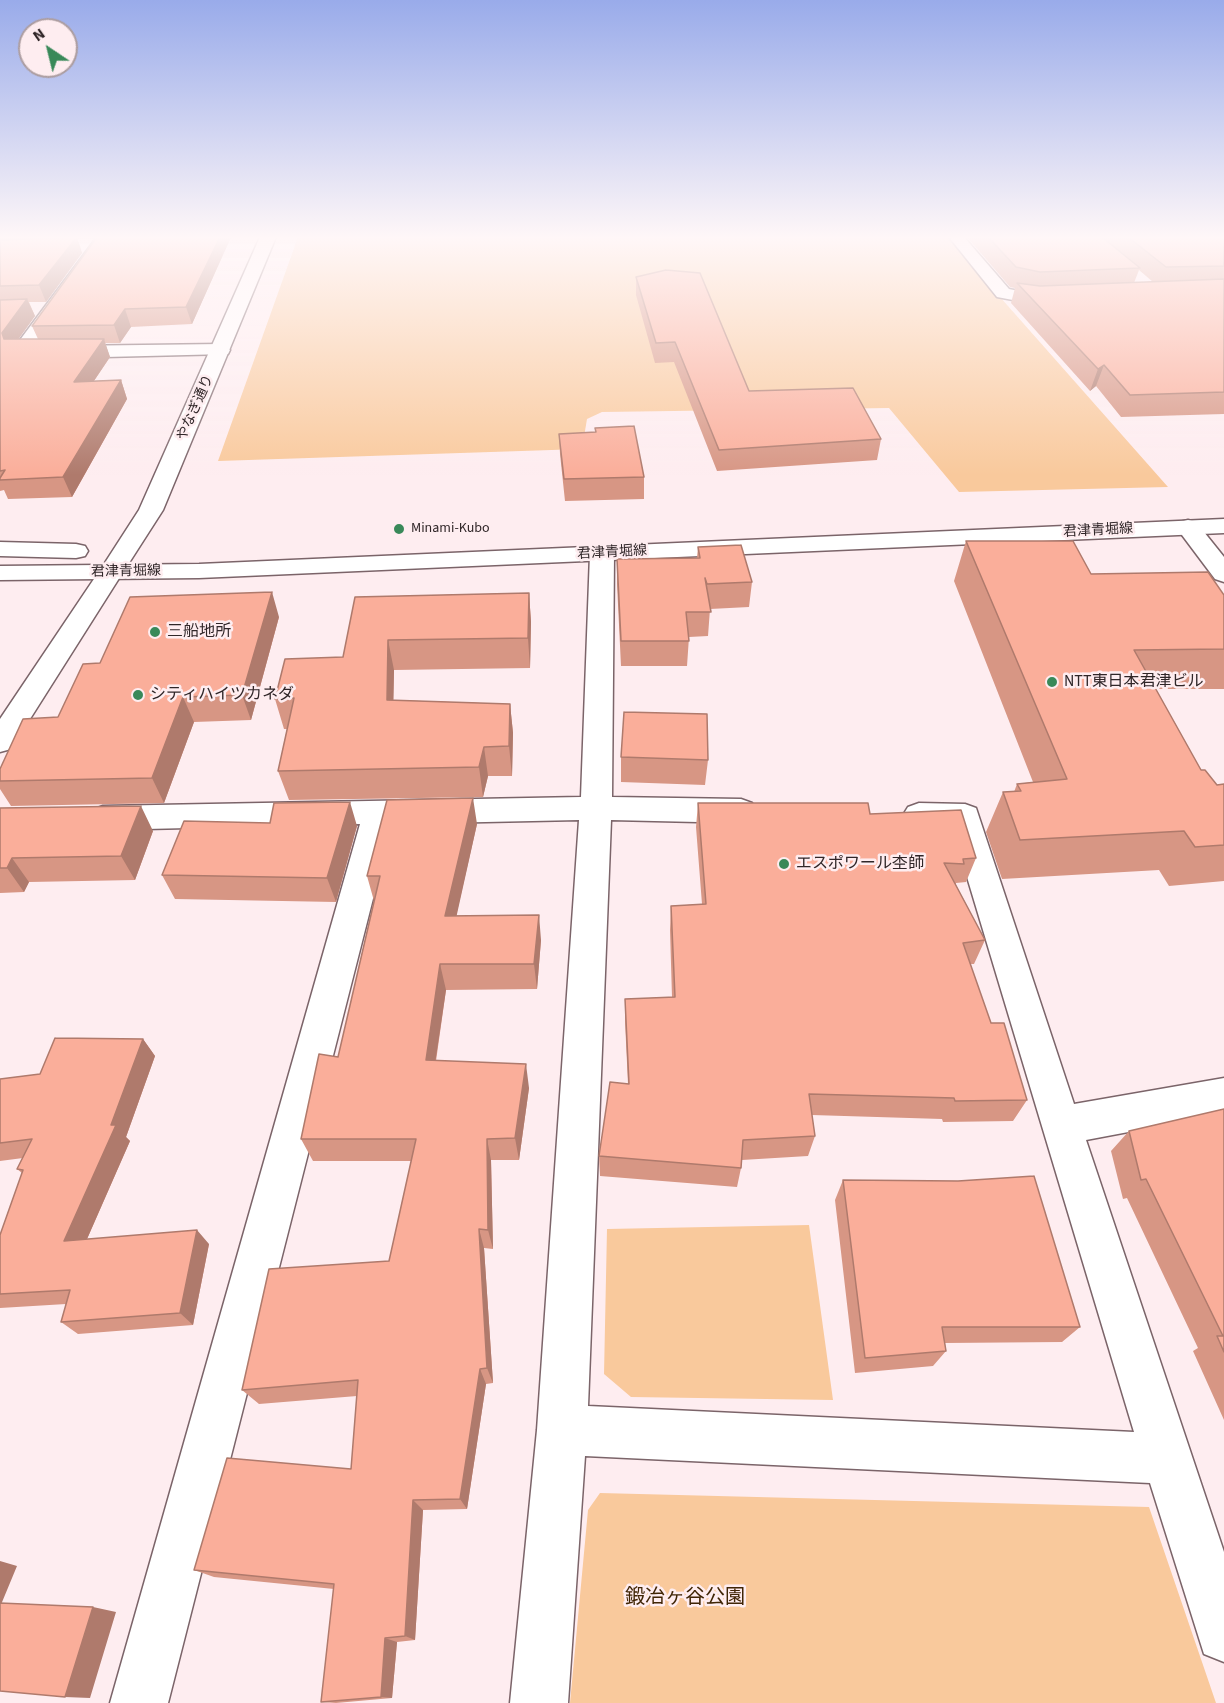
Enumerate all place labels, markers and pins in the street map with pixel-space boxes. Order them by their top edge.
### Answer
place label: Minami-Kubo [411,521,490,537]
marker: Minami-Kubo [392,522,406,536]
place label: 三船地所 [167,622,231,642]
marker: 三船地所 [148,625,162,639]
place label: NTT東日本君津ビル [1064,672,1204,692]
marker: NTT東日本君津ビル [1045,675,1059,689]
place label: シティハイツカネダ [150,685,294,705]
marker: シティハイツカネダ [131,688,145,702]
place label: エスポワール杢師 [796,854,924,874]
marker: エスポワール杢師 [777,857,791,871]

